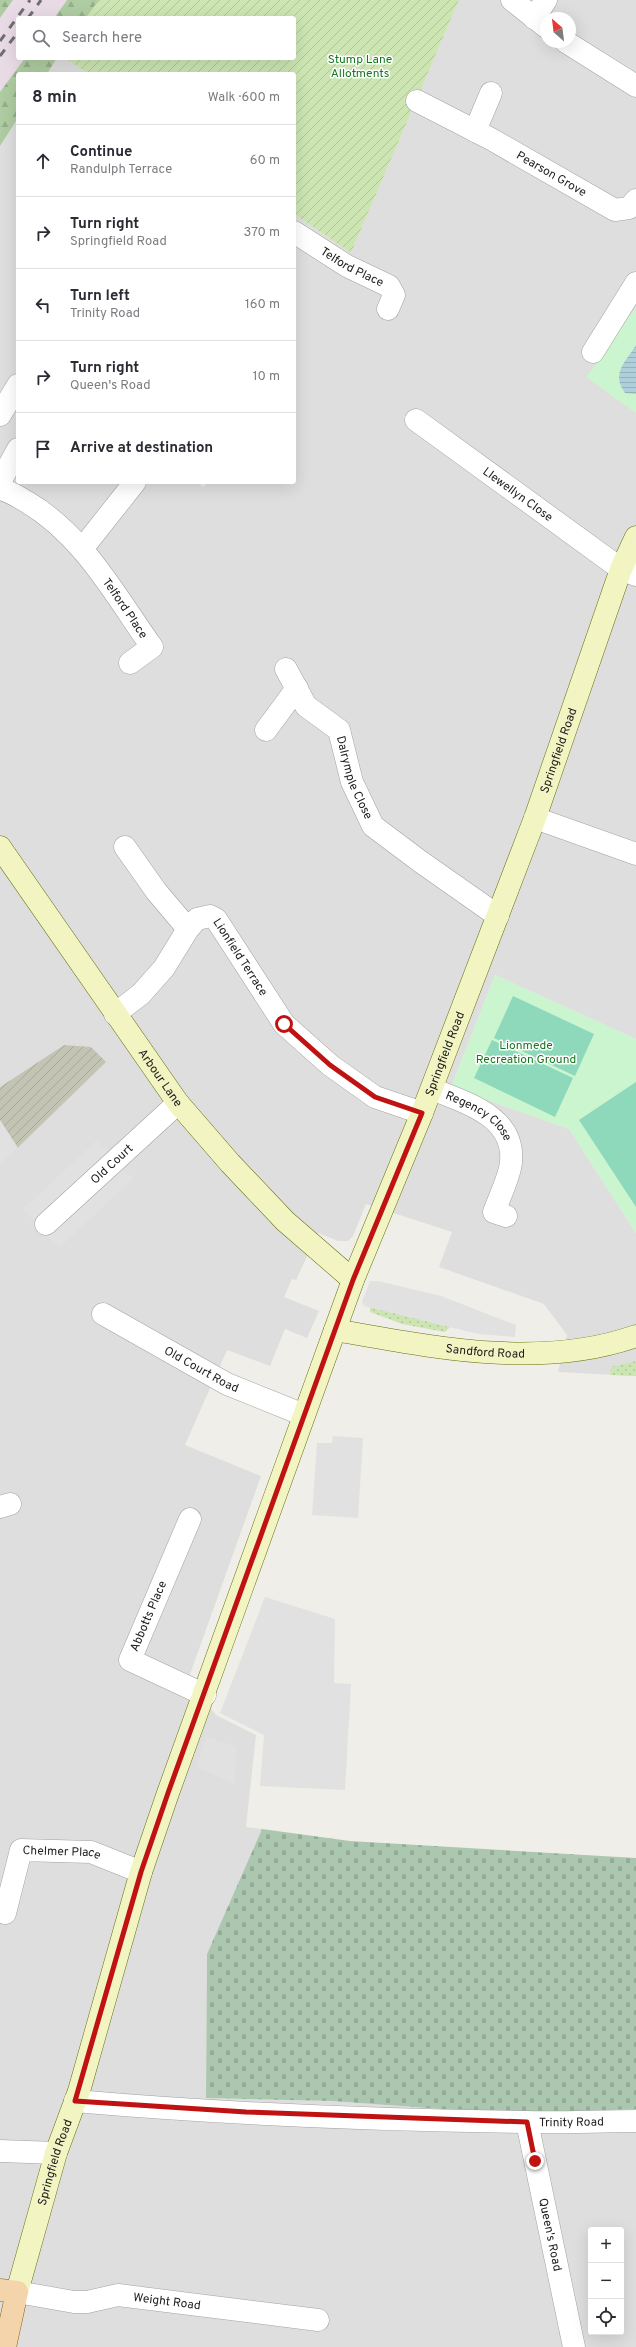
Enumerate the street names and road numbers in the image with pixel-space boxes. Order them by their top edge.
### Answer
street label: Pearson Grove [513,148,589,201]
street label: Telford Place [317,244,386,291]
street label: Llewellyn Close [479,464,556,526]
street label: Telford Place [98,575,151,642]
street label: Springfield Road [537,706,581,796]
street label: Dalrymple Close [332,734,376,822]
street label: Lionfield Terrace [209,916,271,999]
street label: Springfield Road [422,1010,469,1099]
street label: Arbour Lane [134,1046,185,1110]
street label: Regency Close [443,1088,515,1144]
street label: Old Court [88,1141,137,1188]
street label: Sandford Road [445,1341,525,1363]
street label: Old Court Road [161,1343,241,1397]
street label: Abbotts Place [127,1579,171,1654]
street label: Chelmer Place [22,1843,103,1864]
street label: Trinity Road [539,2114,604,2131]
street label: Springfield Road [35,2117,77,2207]
street label: Queen's Road [534,2197,565,2273]
street label: Weight Road [132,2290,202,2314]

